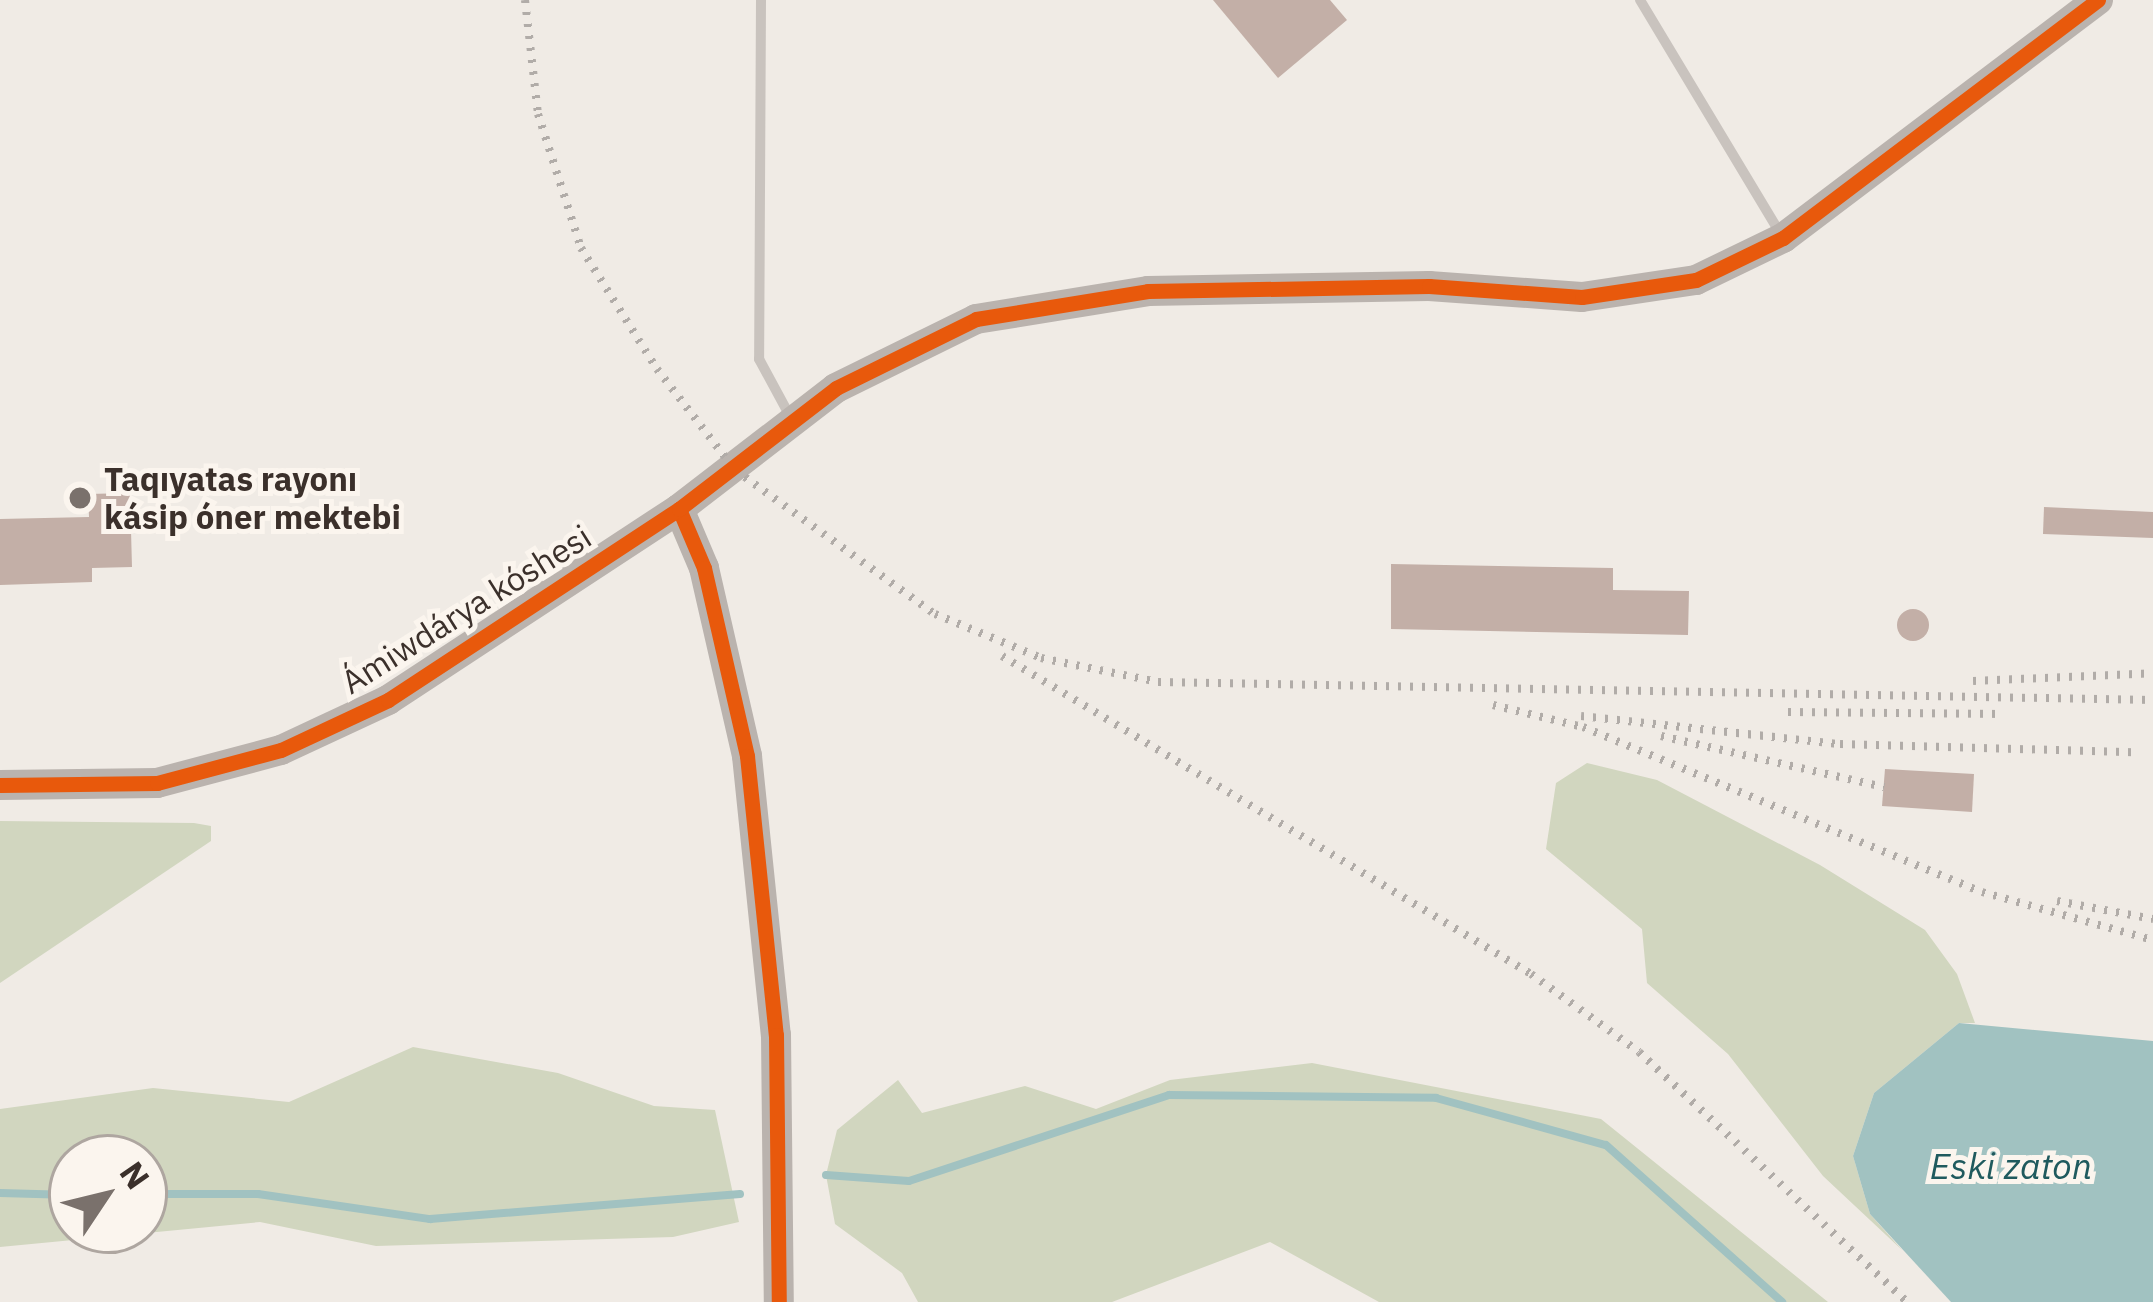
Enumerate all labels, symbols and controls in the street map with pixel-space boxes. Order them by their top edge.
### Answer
place label: Taqıyatas rayonı kásip óner mektebi [104,459,401,537]
marker: Taqıyatas rayonı kásip óner mektebi [67,485,93,511]
street label: Ámiwdárya kóshesi [334,516,598,702]
north arrow [48,1134,168,1254]
water label: Eski zaton [1930,1144,2092,1188]
text: N [111,1153,160,1197]

